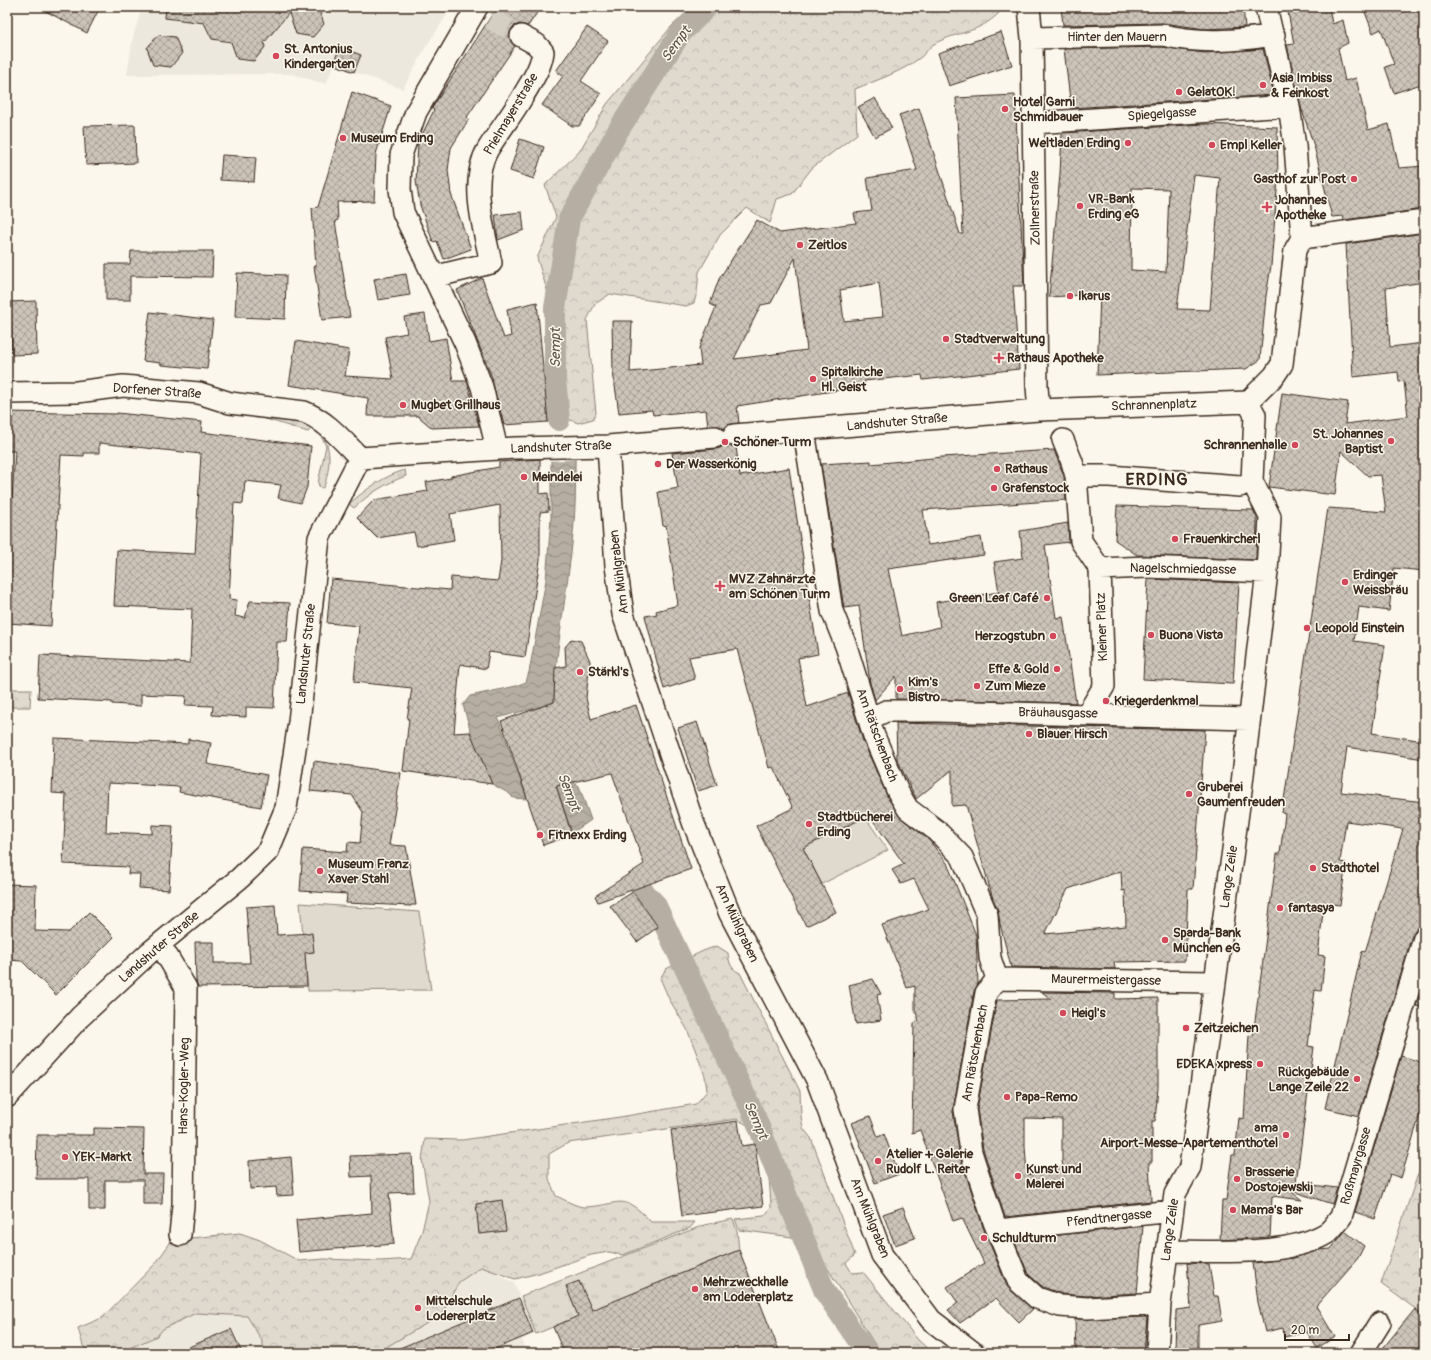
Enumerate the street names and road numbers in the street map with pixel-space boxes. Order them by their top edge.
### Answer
street label: Hinter den Mauern [1067,29,1167,45]
street label: Prielmayerstraße [480,70,542,158]
street label: Spiegelgasse [1127,104,1198,124]
street label: Zollnerstraße [1026,170,1044,246]
street label: Dorfener Straße [112,380,202,402]
street label: Schrannenplatz [1111,396,1197,414]
street label: Landshuter Straße [846,410,949,434]
street label: Landshuter Straße [510,437,612,457]
street label: Am Mühlgraben [606,529,632,615]
street label: Nagelschmiedgasse [1130,560,1237,578]
street label: Kleiner Platz [1093,592,1111,662]
street label: Landshuter Straße [293,602,319,705]
street label: Am Rätschenbach [853,686,901,784]
street label: Bräuhausgasse [1018,704,1099,722]
street label: Lange Zeile [1217,844,1241,909]
street label: Am Mühlgraben [712,881,762,965]
street label: Landshuter Straße [116,907,203,986]
street label: Maurermeistergasse [1051,971,1162,989]
street label: Am Rätschenbach [959,1003,991,1103]
street label: Hans-Kogler-Weg [175,1037,193,1135]
street label: Roßmayrgasse [1337,1125,1375,1207]
street label: Am Mühlgraben [847,1176,893,1260]
street label: Lange Zeile [1158,1197,1182,1262]
street label: Pfendtnergasse [1065,1205,1153,1230]

